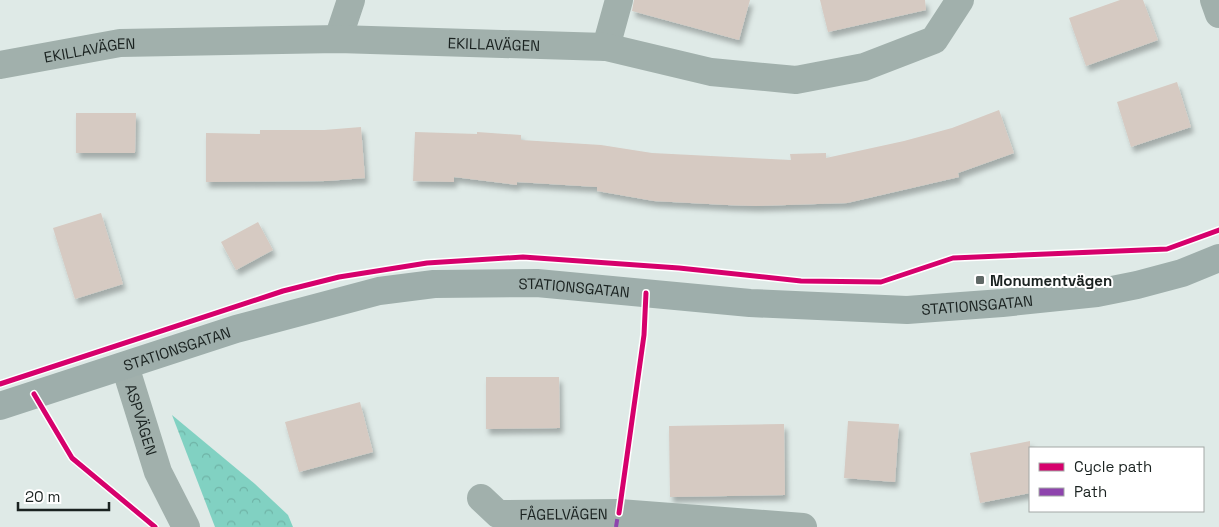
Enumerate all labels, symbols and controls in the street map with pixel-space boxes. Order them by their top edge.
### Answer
street label: EKILLAVÄGEN [42,33,135,66]
street label: EKILLAVÄGEN [447,33,540,55]
place label: Monumentvägen [990,271,1112,290]
street label: STATIONSGATAN [518,273,631,301]
marker: Monumentvägen [974,274,986,286]
street label: STATIONSGATAN [921,290,1034,318]
street label: STATIONSGATAN [121,322,233,375]
street label: ASPVÄGEN [122,381,162,457]
legend [1029,447,1204,512]
text: Cycle path [1074,457,1152,476]
scale bar [18,480,109,512]
text: Path [1074,482,1107,501]
text: 20 m [25,487,60,506]
street label: FÅGELVÄGEN [519,504,608,523]

